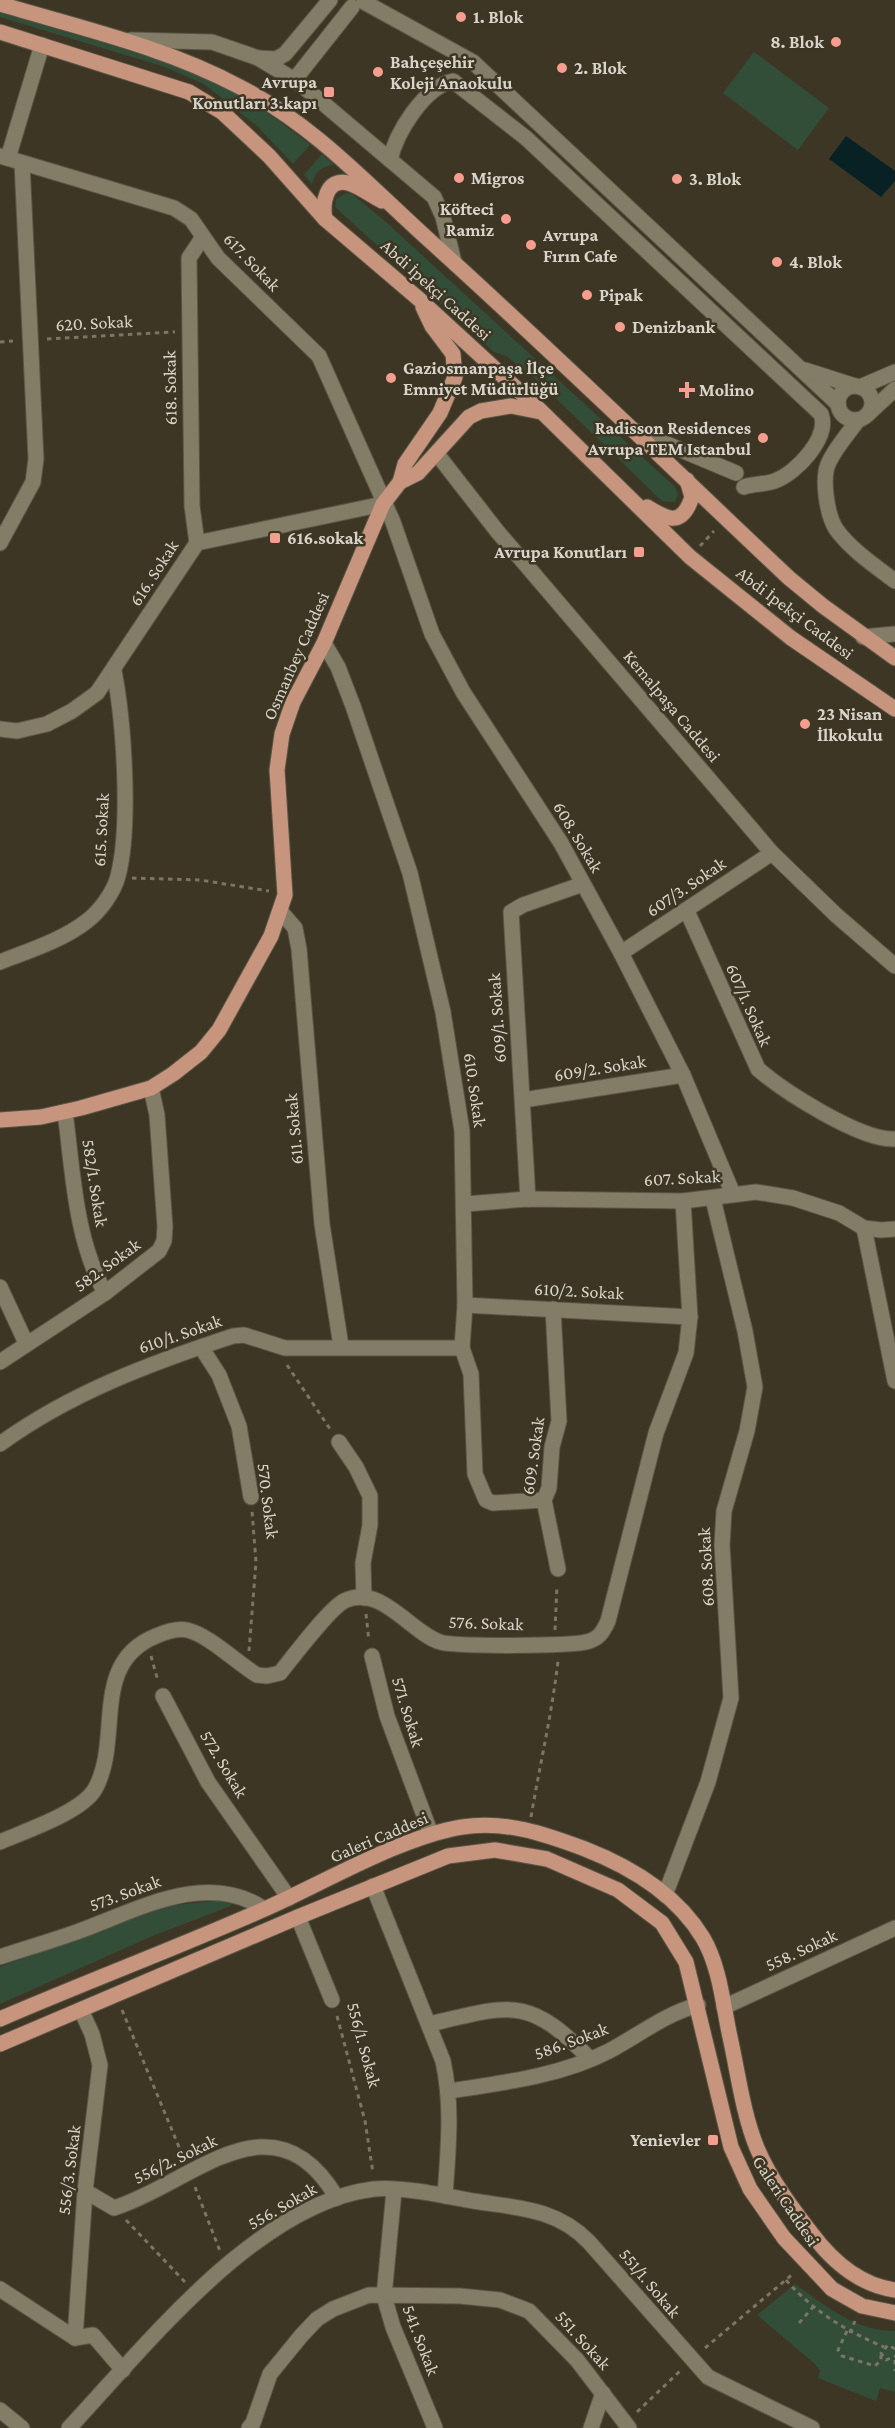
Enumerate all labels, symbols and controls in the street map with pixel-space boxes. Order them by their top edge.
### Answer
place label: 1. Blok [473,7,523,27]
marker: 1. Blok [454,10,468,24]
place label: 8. Blok [770,32,824,52]
marker: 8. Blok [829,35,843,49]
place label: Bahçeşehir Koleji Anaokulu [390,52,513,94]
place label: 2. Blok [574,58,627,78]
marker: 2. Blok [555,61,569,75]
marker: Bahçeşehir Koleji Anaokulu [371,65,385,79]
place label: Avrupa Konutları 3.kapı [192,72,318,113]
marker: Avrupa Konutları 3.kapı [322,85,336,99]
place label: Migros [471,168,524,188]
place label: 3. Blok [689,169,741,189]
marker: Migros [452,171,466,185]
marker: 3. Blok [670,172,684,186]
place label: Köfteci Ramiz [440,199,495,240]
marker: Köfteci Ramiz [499,212,513,226]
place label: Avrupa Fırın Cafe [542,225,617,266]
street label: 617. Sokak [219,229,285,295]
street label: Abdi İpekçi Caddesi [377,235,495,345]
marker: Avrupa Fırın Cafe [524,238,538,252]
place label: 4. Blok [789,252,842,272]
marker: 4. Blok [770,255,784,269]
place label: Pipak [599,285,643,305]
marker: Pipak [580,288,594,302]
street label: 620. Sokak [55,311,134,335]
place label: Denizbank [632,317,715,337]
marker: Denizbank [613,320,627,334]
street label: 618. Sokak [159,350,181,426]
place label: Gaziosmanpaşa İlçe Emniyet Müdürlüğü [403,358,559,399]
marker: Gaziosmanpaşa İlçe Emniyet Müdürlüğü [384,371,398,385]
place label: Molino [699,380,754,400]
marker: Molino [680,383,694,397]
place label: Radisson Residences Avrupa TEM Istanbul [587,418,751,459]
marker: Radisson Residences Avrupa TEM Istanbul [756,431,770,445]
place label: 616.sokak [287,528,363,548]
marker: 616.sokak [268,531,282,545]
street label: 616. Sokak [125,536,183,610]
place label: Avrupa Konutları [493,542,628,562]
marker: Avrupa Konutları [632,545,646,559]
street label: Abdi İpekçi Caddesi [733,563,858,664]
street label: Osmanbey Caddesi [259,589,333,723]
street label: Kemalpaşa Caddesi [619,646,725,766]
place label: 23 Nisan İlkokulu [817,704,883,745]
marker: 23 Nisan İlkokulu [798,717,812,731]
street label: 615. Sokak [89,792,113,867]
street label: 608. Sokak [549,798,607,876]
street label: 607/3. Sokak [643,853,730,921]
street label: 607/1. Sokak [722,961,776,1050]
street label: 609/1. Sokak [484,972,510,1064]
street label: 610. Sokak [460,1051,490,1129]
street label: 609/2. Sokak [553,1051,648,1085]
street label: 611. Sokak [281,1092,307,1165]
street label: 582/1. Sokak [78,1138,112,1229]
street label: 607. Sokak [643,1166,721,1190]
street label: 582. Sokak [70,1234,144,1296]
street label: 610/2. Sokak [534,1279,625,1303]
street label: 610/1. Sokak [136,1310,225,1358]
street label: 609. Sokak [518,1415,548,1496]
street label: 570. Sokak [253,1462,283,1540]
street label: 608. Sokak [694,1527,718,1607]
street label: 576. Sokak [448,1612,524,1634]
street label: 571. Sokak [388,1674,428,1750]
street label: 572. Sokak [196,1727,252,1802]
street label: Galeri Caddesi [327,1807,431,1867]
street label: 573. Sokak [86,1871,164,1915]
street label: 558. Sokak [762,1925,840,1975]
street label: 556/1. Sokak [343,2000,385,2090]
street label: 586. Sokak [531,2018,611,2064]
street label: 556/3. Sokak [54,2124,84,2216]
street label: 556/2. Sokak [130,2130,220,2188]
place label: Yenievler [630,2130,701,2150]
marker: Yenievler [706,2133,720,2147]
street label: Galeri Caddesi [749,2152,824,2250]
street label: 556. Sokak [244,2178,320,2234]
street label: 551/1. Sokak [615,2244,685,2322]
street label: 541. Sokak [398,2302,444,2378]
street label: 551. Sokak [551,2306,615,2374]

